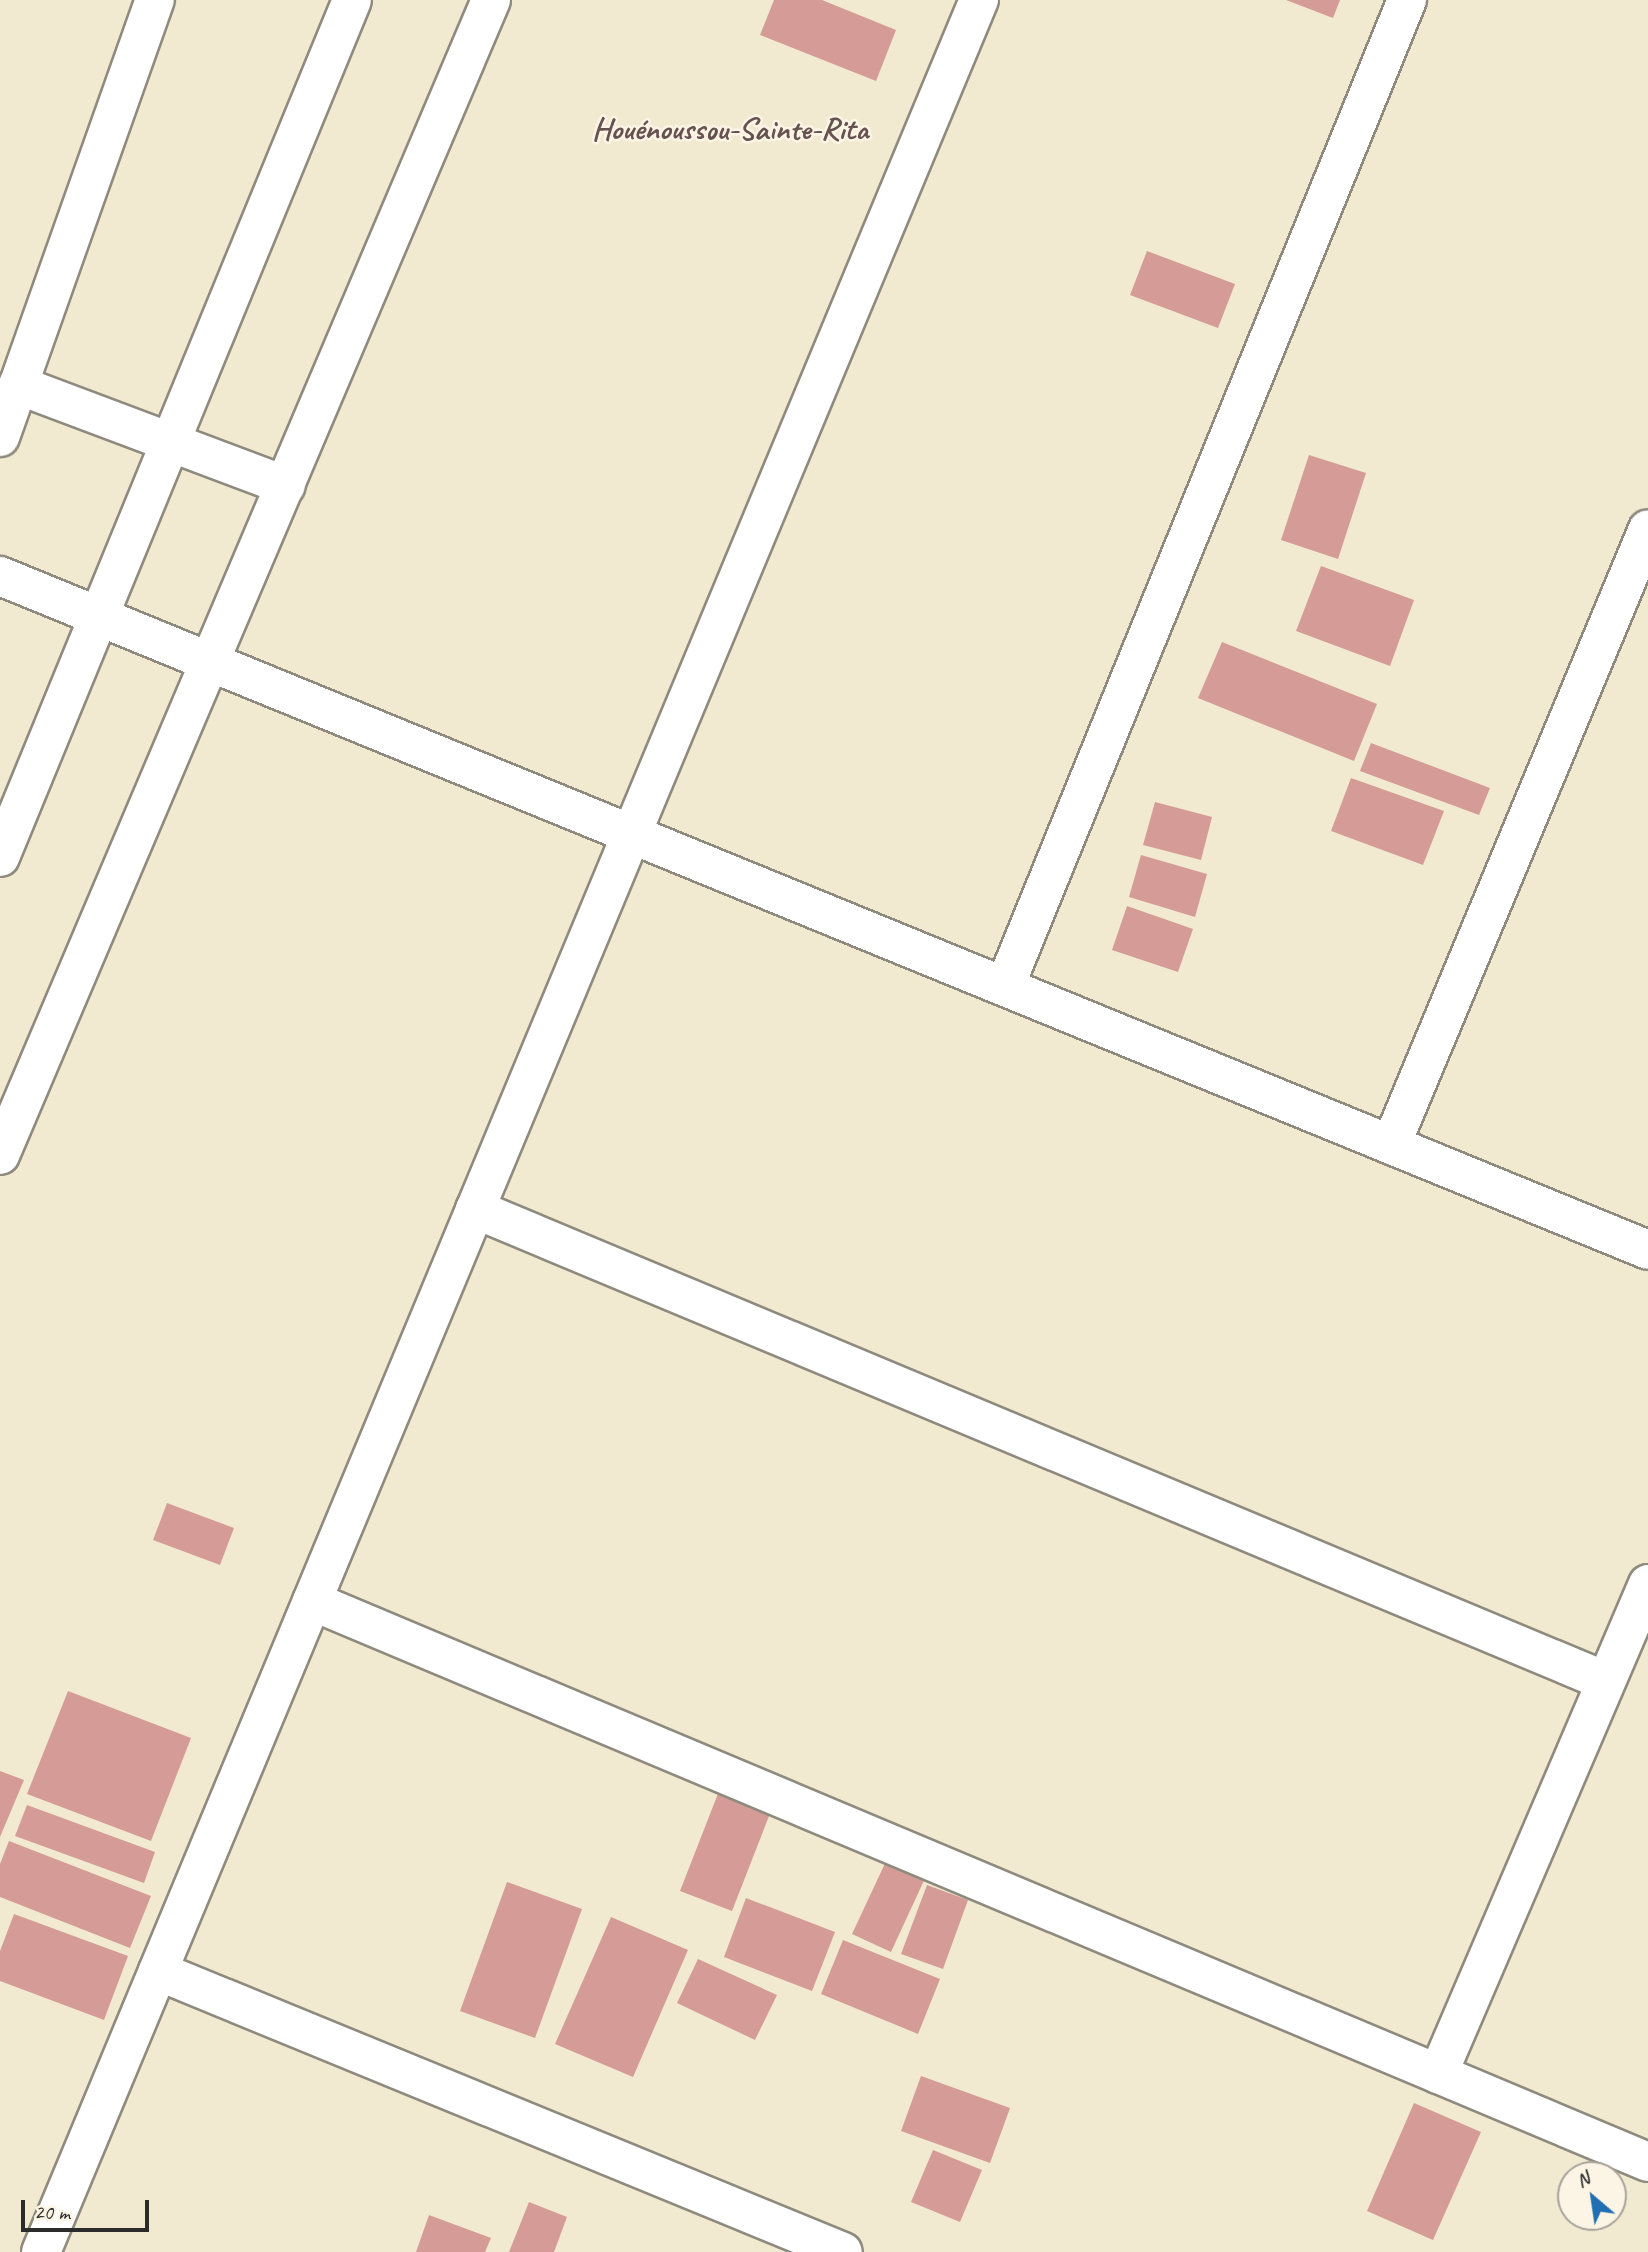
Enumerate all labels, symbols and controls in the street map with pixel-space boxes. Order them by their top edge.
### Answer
district label: Houénoussou-Sainte-Rita [592,110,868,148]
north arrow [1557,2161,1627,2231]
text: N [1572,2166,1594,2193]
scale bar [24,2186,152,2230]
text: 20 m [34,2199,70,2225]

